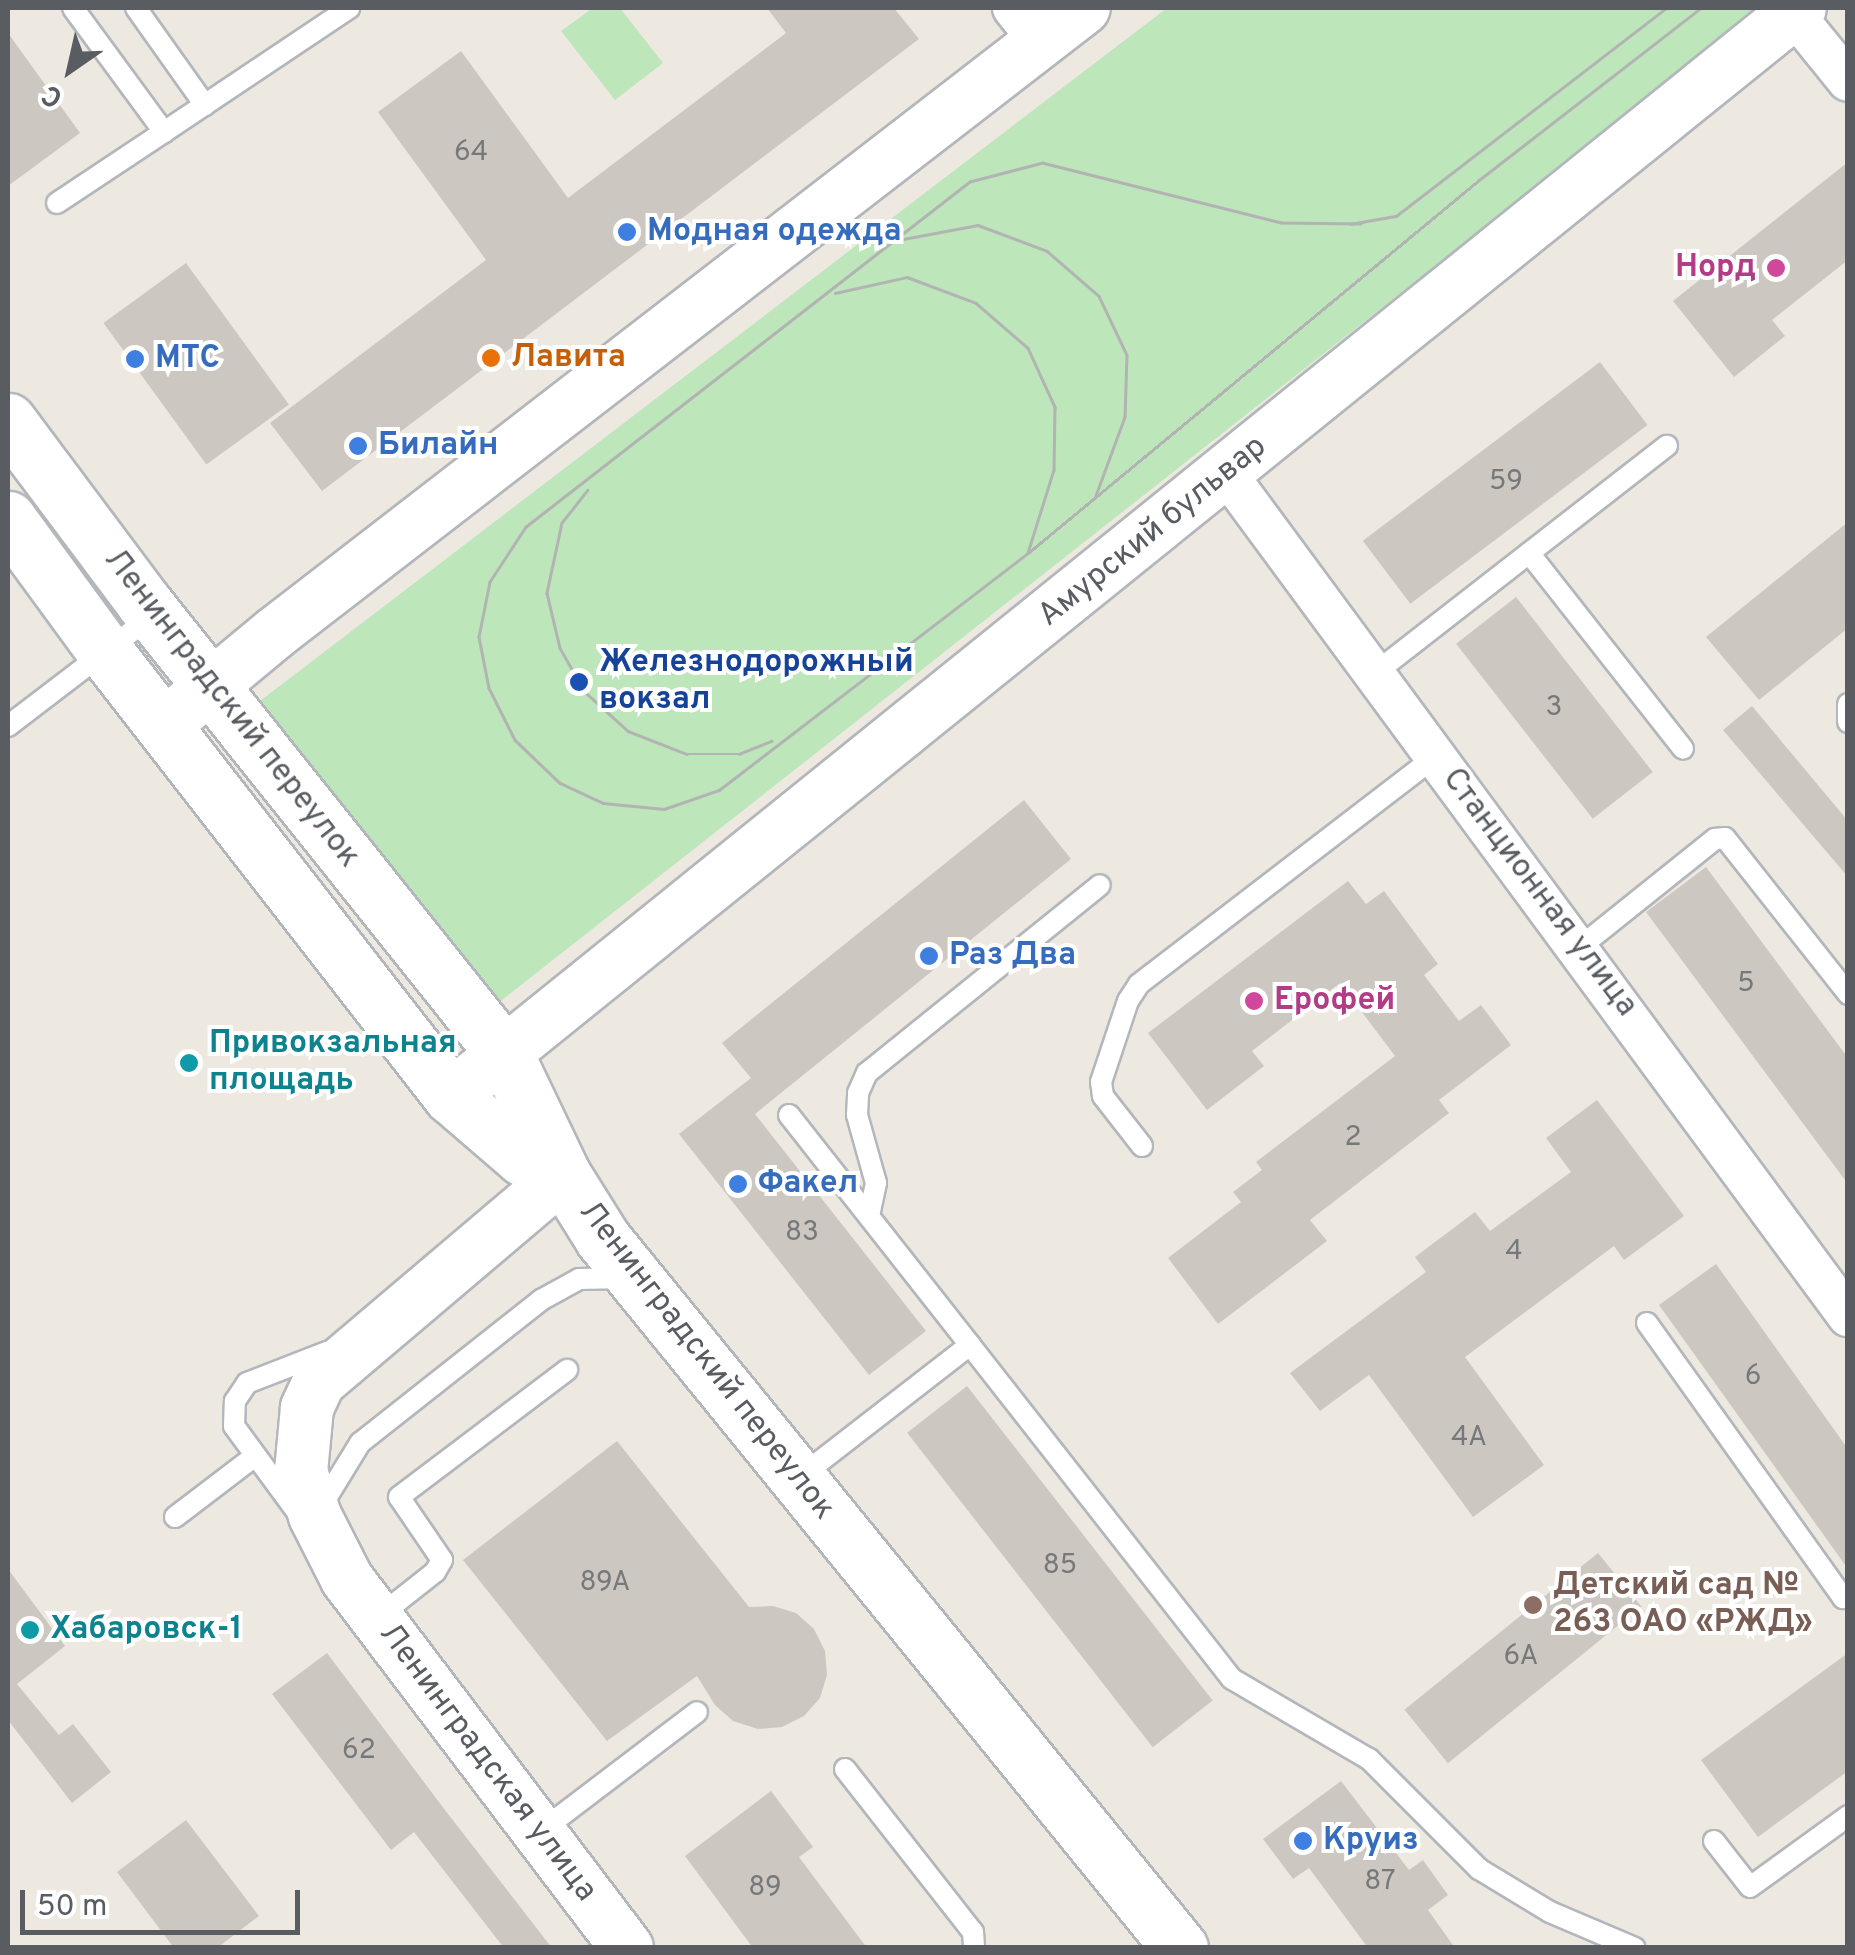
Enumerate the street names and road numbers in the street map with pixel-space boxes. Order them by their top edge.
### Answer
street label: Амурский бульвар [1031,428,1275,636]
street label: Ленинградский переулок [95,542,367,876]
street label: Станционная улица [1433,761,1645,1025]
street label: Ленинградский переулок [570,1194,842,1528]
street label: Ленинградская улица [370,1616,604,1910]

